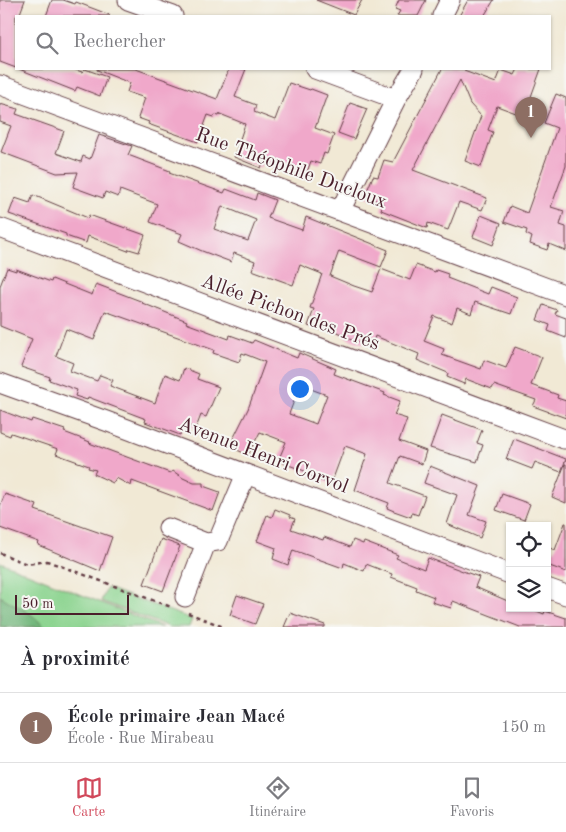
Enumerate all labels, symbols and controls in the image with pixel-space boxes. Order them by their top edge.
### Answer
search box [15,15,551,70]
icon: search [33,29,61,57]
text: Rechercher [73,33,166,52]
pin: 1 [515,97,547,138]
street label: Rue Théophile Ducloux [193,125,389,213]
street label: Allée Pichon des Prés [198,271,382,355]
your location [287,376,313,402]
street label: Avenue Henri Corvol [175,414,351,498]
map controls [506,522,551,612]
button: locate [506,522,551,567]
button: layers [506,567,551,612]
scale bar [15,592,129,615]
text: 50 m [22,597,53,611]
text: À proximité [20,649,130,670]
text: École primaire Jean Macé [67,708,285,727]
text: 1 [31,720,41,736]
text: 150 m [501,720,546,736]
text: École · Rue Mirabeau [67,731,214,747]
tab: Carte [72,774,105,821]
tab: Itinéraire [249,774,306,821]
tab: Favoris [450,774,494,821]

